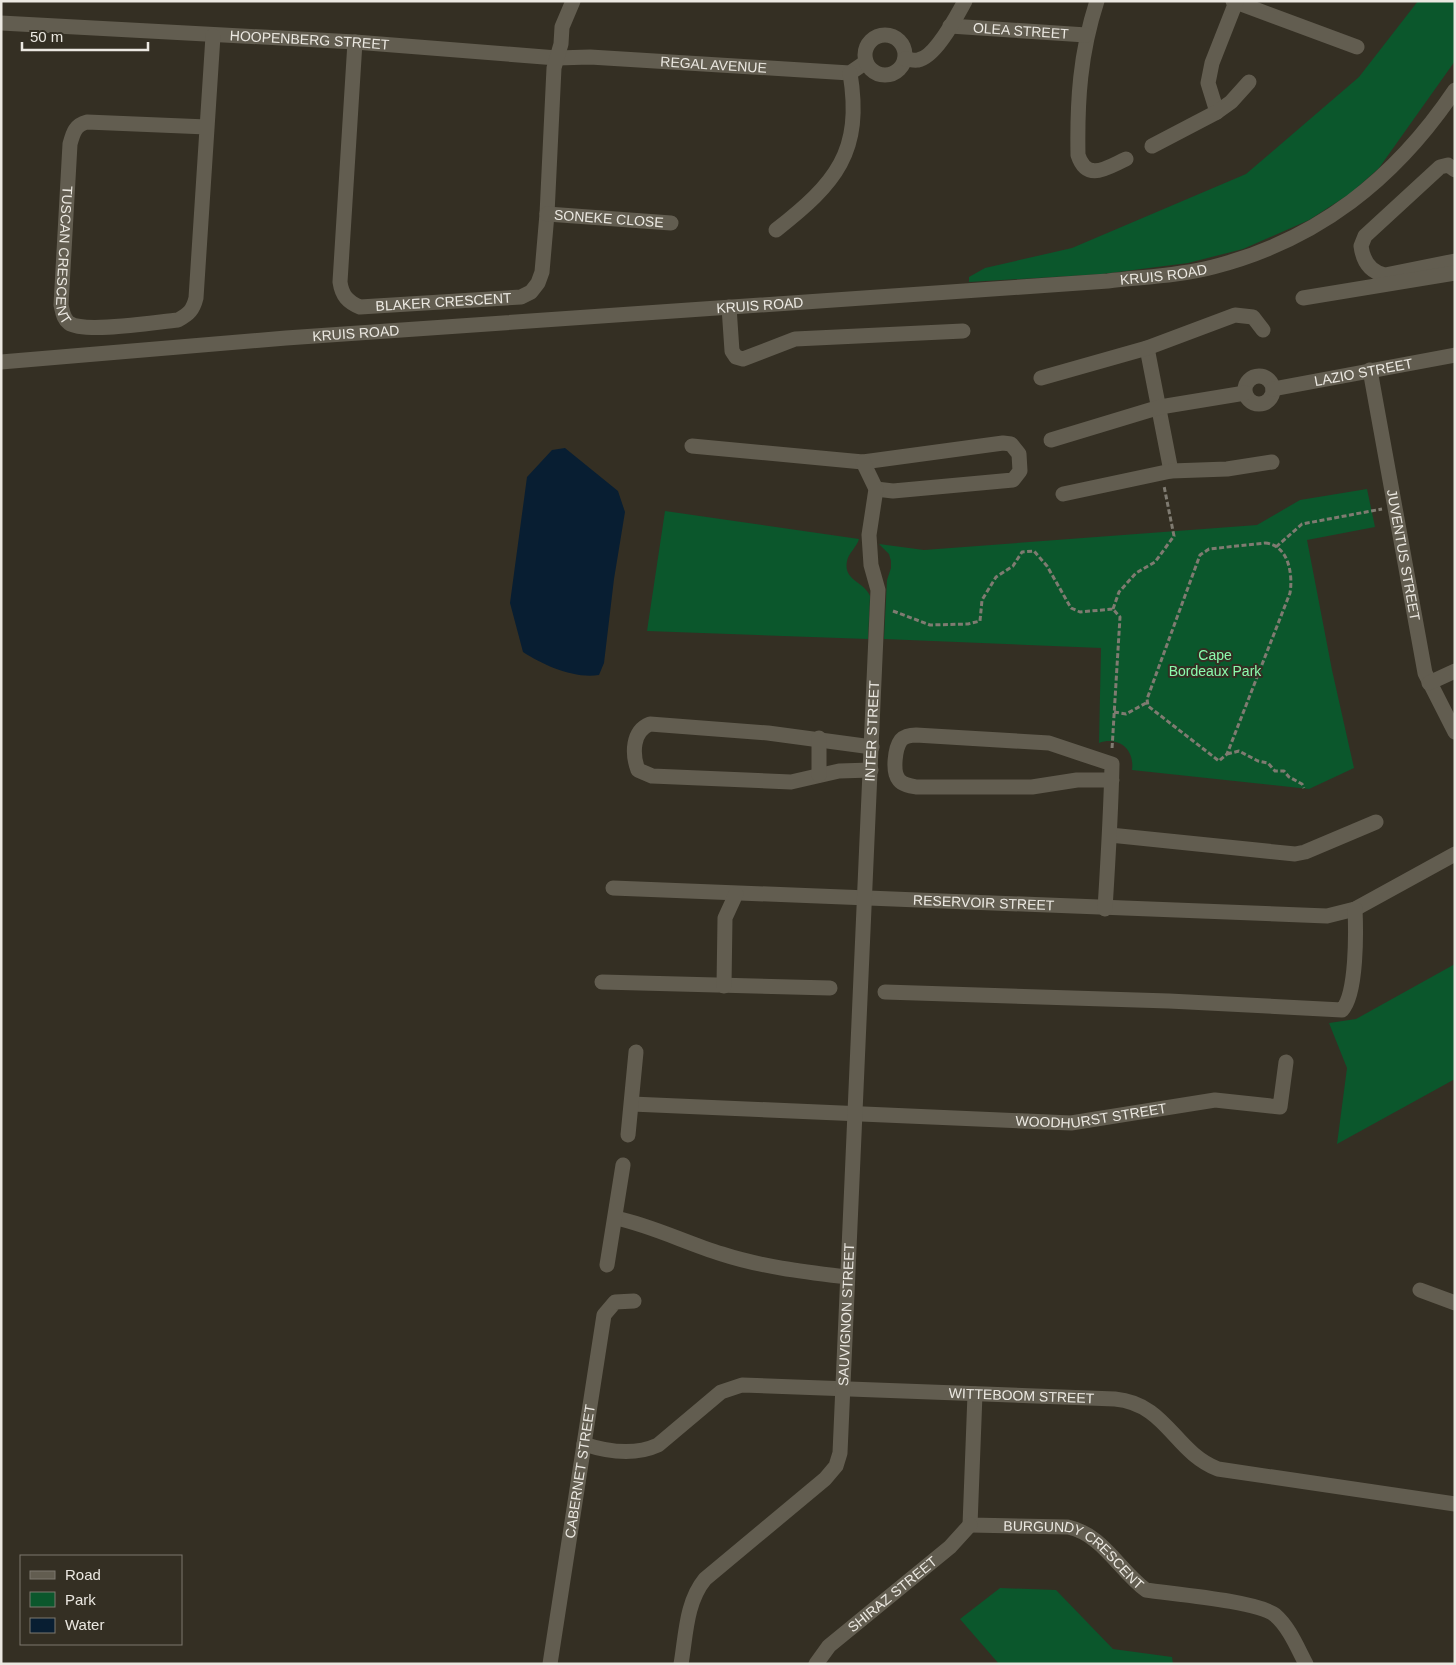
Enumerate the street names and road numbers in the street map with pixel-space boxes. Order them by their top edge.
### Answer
street label: OLEA STREET [973,20,1070,42]
street label: HOOPENBERG STREET [229,27,390,53]
street label: REGAL AVENUE [660,53,767,76]
street label: TUSCAN CRESCENT [53,185,76,328]
street label: SONEKE CLOSE [554,207,664,230]
street label: KRUIS ROAD [1119,261,1208,288]
street label: BLAKER CRESCENT [375,290,512,314]
street label: KRUIS ROAD [716,294,804,316]
street label: KRUIS ROAD [312,322,400,344]
street label: LAZIO STREET [1313,355,1414,389]
street label: JUVENTUS STREET [1384,488,1423,622]
street label: INTER STREET [862,680,882,782]
street label: RESERVOIR STREET [913,892,1055,913]
street label: WOODHURST STREET [1015,1100,1168,1131]
street label: SAUVIGNON STREET [835,1242,857,1386]
street label: WITTEBOOM STREET [949,1385,1095,1406]
street label: CABERNET STREET [562,1403,598,1539]
street label: BURGUNDY CRESCENT [1003,1518,1147,1593]
street label: SHIRAZ STREET [844,1553,940,1635]

